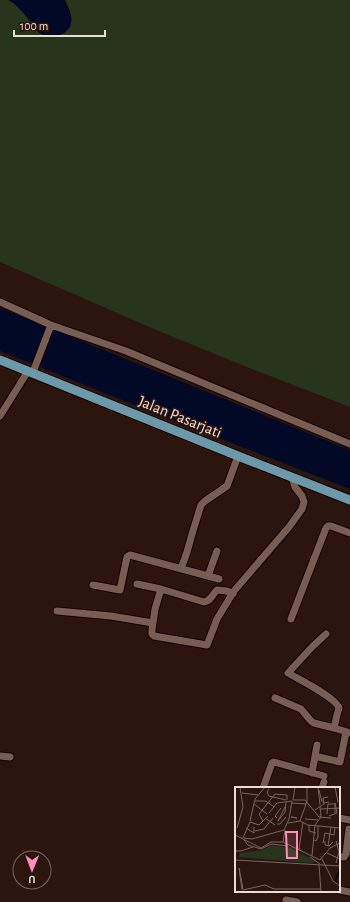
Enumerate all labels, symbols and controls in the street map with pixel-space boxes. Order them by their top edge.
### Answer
scale bar [14,12,105,38]
text: 100 m [20,20,48,32]
street label: Jalan Pasarjati [136,393,224,442]
inset map [235,787,340,892]
north arrow [12,850,52,890]
text: U [28,874,35,885]

